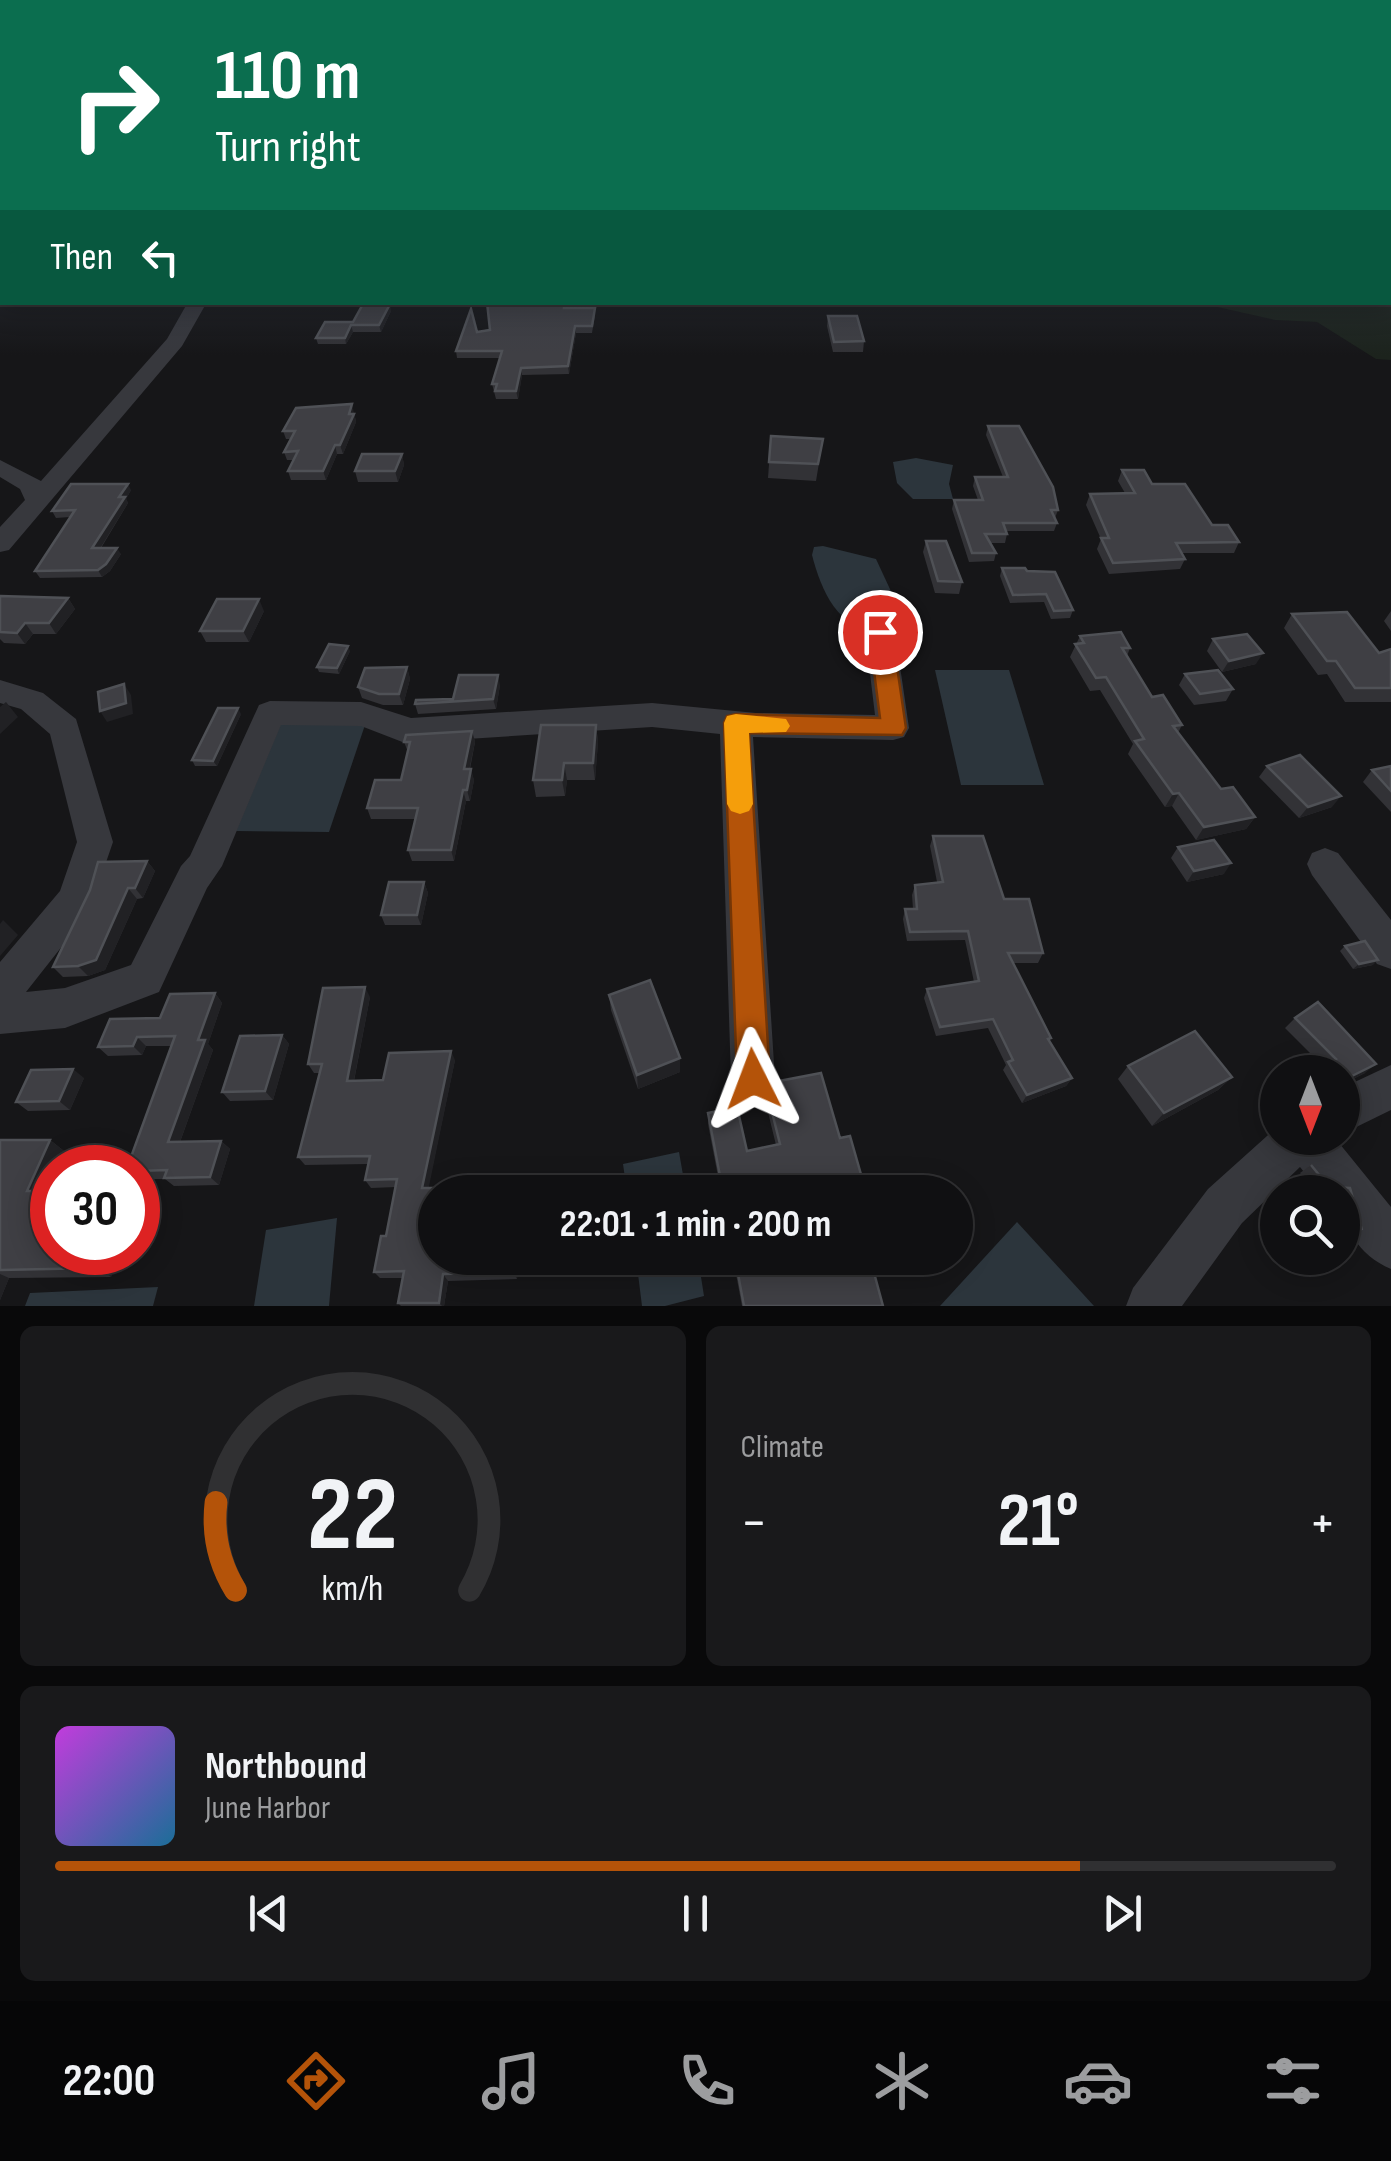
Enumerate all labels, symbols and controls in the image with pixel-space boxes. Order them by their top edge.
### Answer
text: 110 m [215,35,361,119]
icon: right [50,40,180,170]
text: Turn right [215,120,361,175]
icon: left [133,230,188,285]
text: Then [50,235,113,280]
pin [838,590,923,675]
icon: arrive [853,605,908,660]
position arrow [701,1027,805,1131]
north arrow [1260,1055,1360,1155]
map controls [1260,1055,1360,1275]
speed limit sign: 30 [30,1145,160,1275]
button: search [1260,1175,1360,1275]
text: 22:01 · 1 min · 200 m [560,1202,831,1247]
text: Climate [741,1428,824,1467]
text: 22 [307,1454,398,1579]
text: 21° [998,1477,1079,1568]
text: − [741,1490,767,1557]
text: + [1309,1490,1336,1557]
text: km/h [322,1568,384,1611]
text: Northbound [205,1744,367,1789]
text: June Harbor [205,1789,330,1828]
icon: previous [241,1886,296,1941]
icon: pause [668,1886,723,1941]
icon: next [1095,1886,1150,1941]
icon: directions [281,2046,351,2116]
icon: music [476,2046,546,2116]
icon: phone [672,2046,742,2116]
icon: climate [867,2046,937,2116]
icon: car [1063,2046,1133,2116]
icon: filters [1258,2046,1328,2116]
text: 22:00 [63,2054,155,2109]

